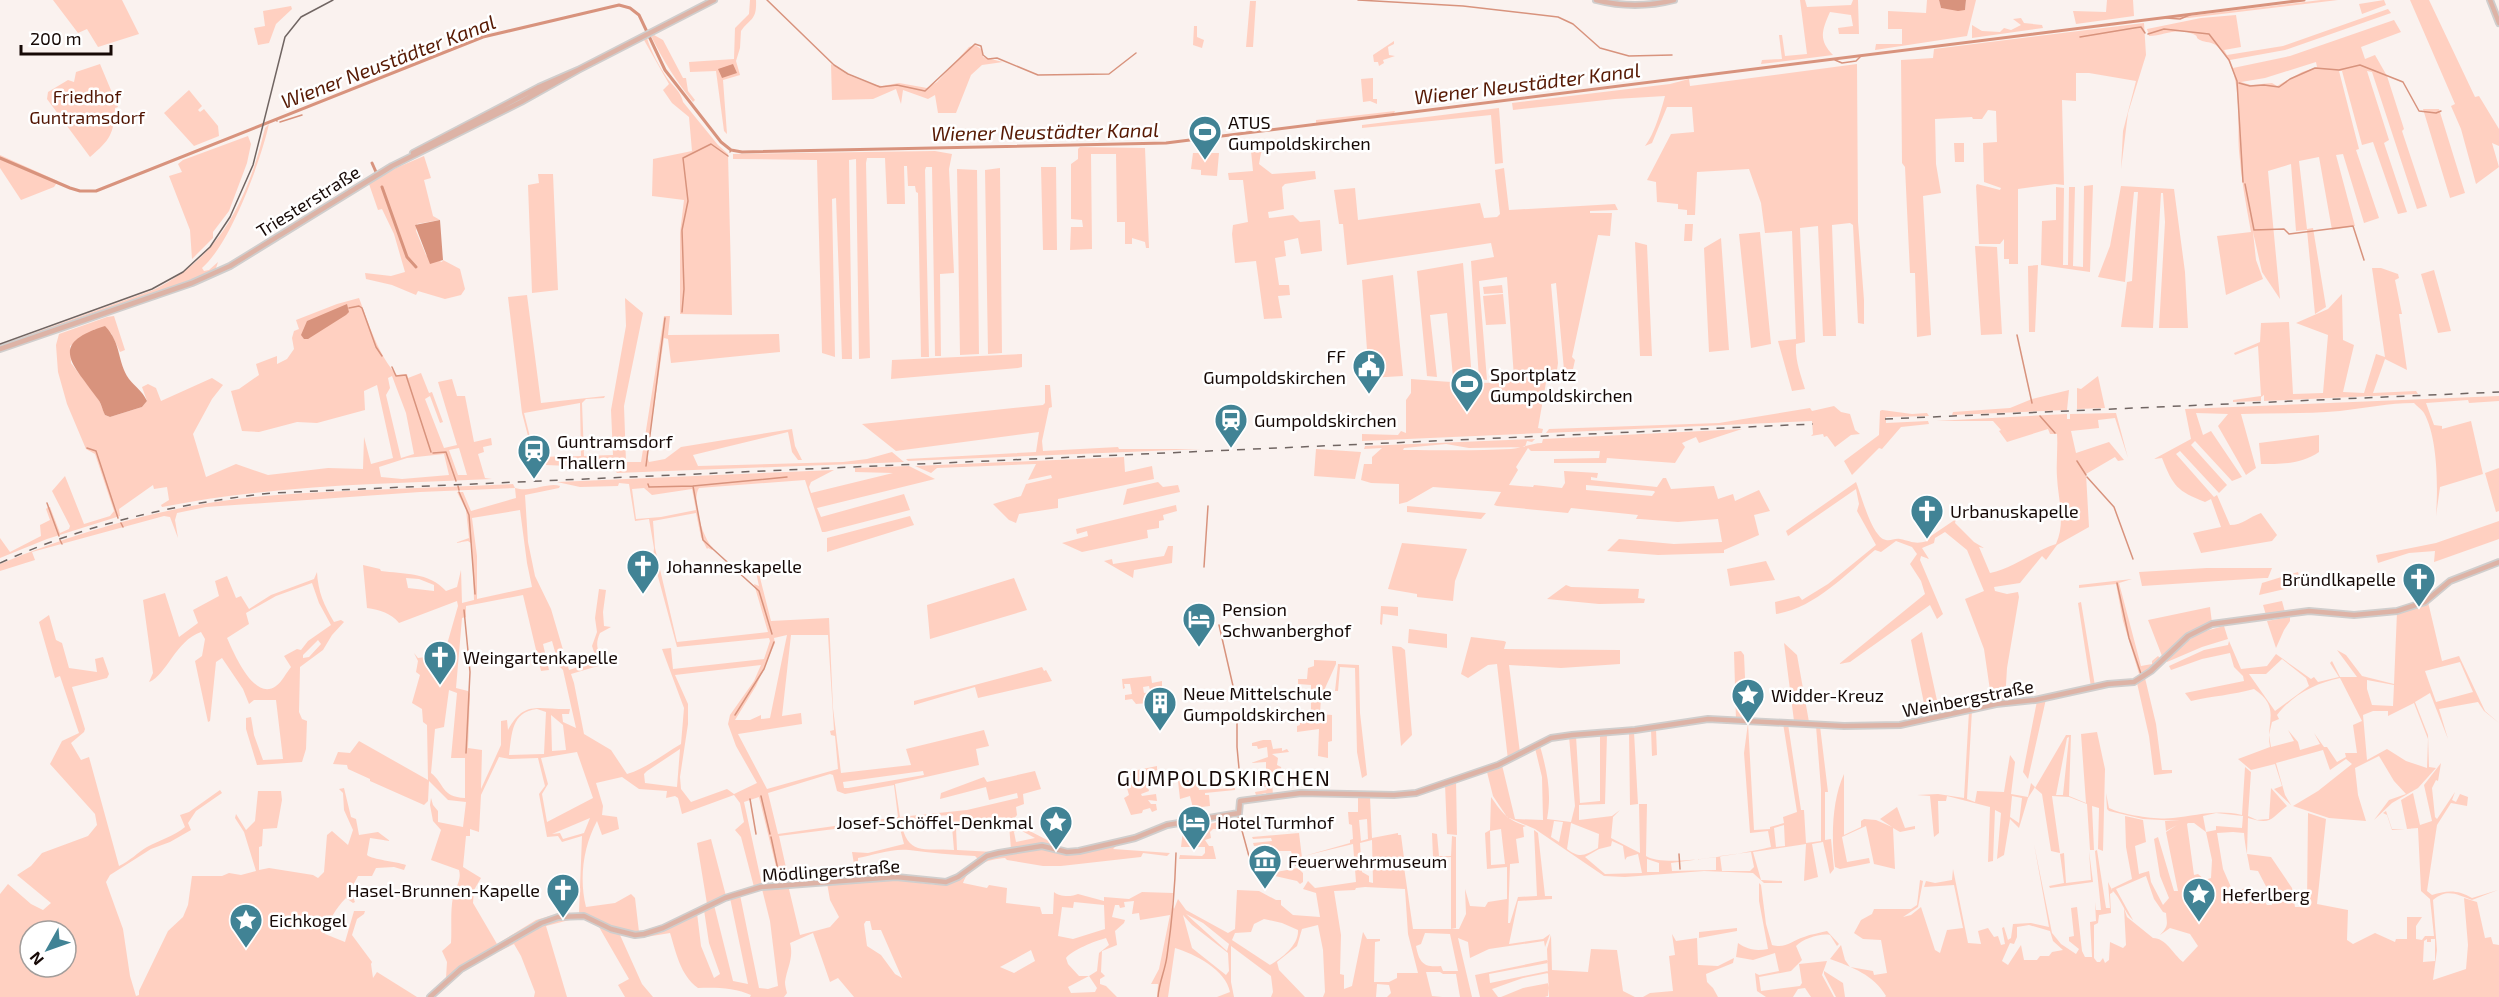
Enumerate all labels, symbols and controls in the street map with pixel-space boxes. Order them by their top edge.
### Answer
water label: Wiener Neustädter Kanal [277,9,499,113]
scale bar [21,18,111,56]
text: 200 m [30,27,82,49]
water label: Wiener Neustädter Kanal [1413,57,1641,109]
park label: Friedhof Guntramsdorf [29,85,146,128]
place label: ATUS Gumpoldskirchen [1228,111,1371,154]
sports icon: ATUS Gumpoldskirchen [1187,114,1223,161]
water label: Wiener Neustädter Kanal [931,117,1159,145]
street label: Triesterstraße [252,160,364,242]
place label: FF Gumpoldskirchen [1203,345,1346,388]
public building icon: FF Gumpoldskirchen [1351,348,1387,395]
place label: Sportplatz Gumpoldskirchen [1490,363,1633,406]
sports icon: Sportplatz Gumpoldskirchen [1449,366,1485,413]
station icon: Gumpoldskirchen [1213,402,1249,449]
place label: Gumpoldskirchen [1254,409,1397,431]
place label: Guntramsdorf Thallern [557,430,674,473]
station icon: Guntramsdorf Thallern [516,433,552,480]
church icon: Urbanuskapelle [1909,493,1945,540]
place label: Urbanuskapelle [1950,500,2079,522]
church icon: Johanneskapelle [625,548,661,595]
place label: Johanneskapelle [666,555,802,577]
church icon: Bründlkapelle [2401,561,2437,608]
place label: Bründlkapelle [2282,568,2396,590]
place label: Pension Schwanberghof [1222,598,1352,641]
hotel icon: Pension Schwanberghof [1181,601,1217,648]
church icon: Weingartenkapelle [422,639,458,686]
place label: Weingartenkapelle [463,646,618,668]
street label: Weinbergstraße [1900,674,2036,722]
place icon: Widder-Kreuz [1730,677,1766,724]
place label: Neue Mittelschule Gumpoldskirchen [1183,682,1332,725]
place label: Widder-Kreuz [1771,684,1884,706]
building icon: Neue Mittelschule Gumpoldskirchen [1142,685,1178,732]
district label: GUMPOLDSKIRCHEN [1117,765,1331,790]
place icon: Josef-Schöffel-Denkmal [1038,804,1074,851]
hotel icon: Hotel Turmhof [1176,804,1212,851]
place label: Josef-Schöffel-Denkmal [836,811,1034,833]
place label: Hotel Turmhof [1217,811,1335,833]
museum icon: Feuerwehrmuseum [1247,843,1283,890]
place label: Feuerwehrmuseum [1288,850,1447,872]
street label: Mödlingerstraße [761,854,901,886]
church icon: Hasel-Brunnen-Kapelle [545,872,581,919]
place icon: Heferlberg [2181,876,2217,923]
place label: Hasel-Brunnen-Kapelle [347,879,540,901]
place label: Heferlberg [2222,883,2310,905]
place icon: Eichkogel [228,902,264,949]
place label: Eichkogel [269,909,348,931]
north arrow [18,919,78,979]
text: N [25,948,47,969]

